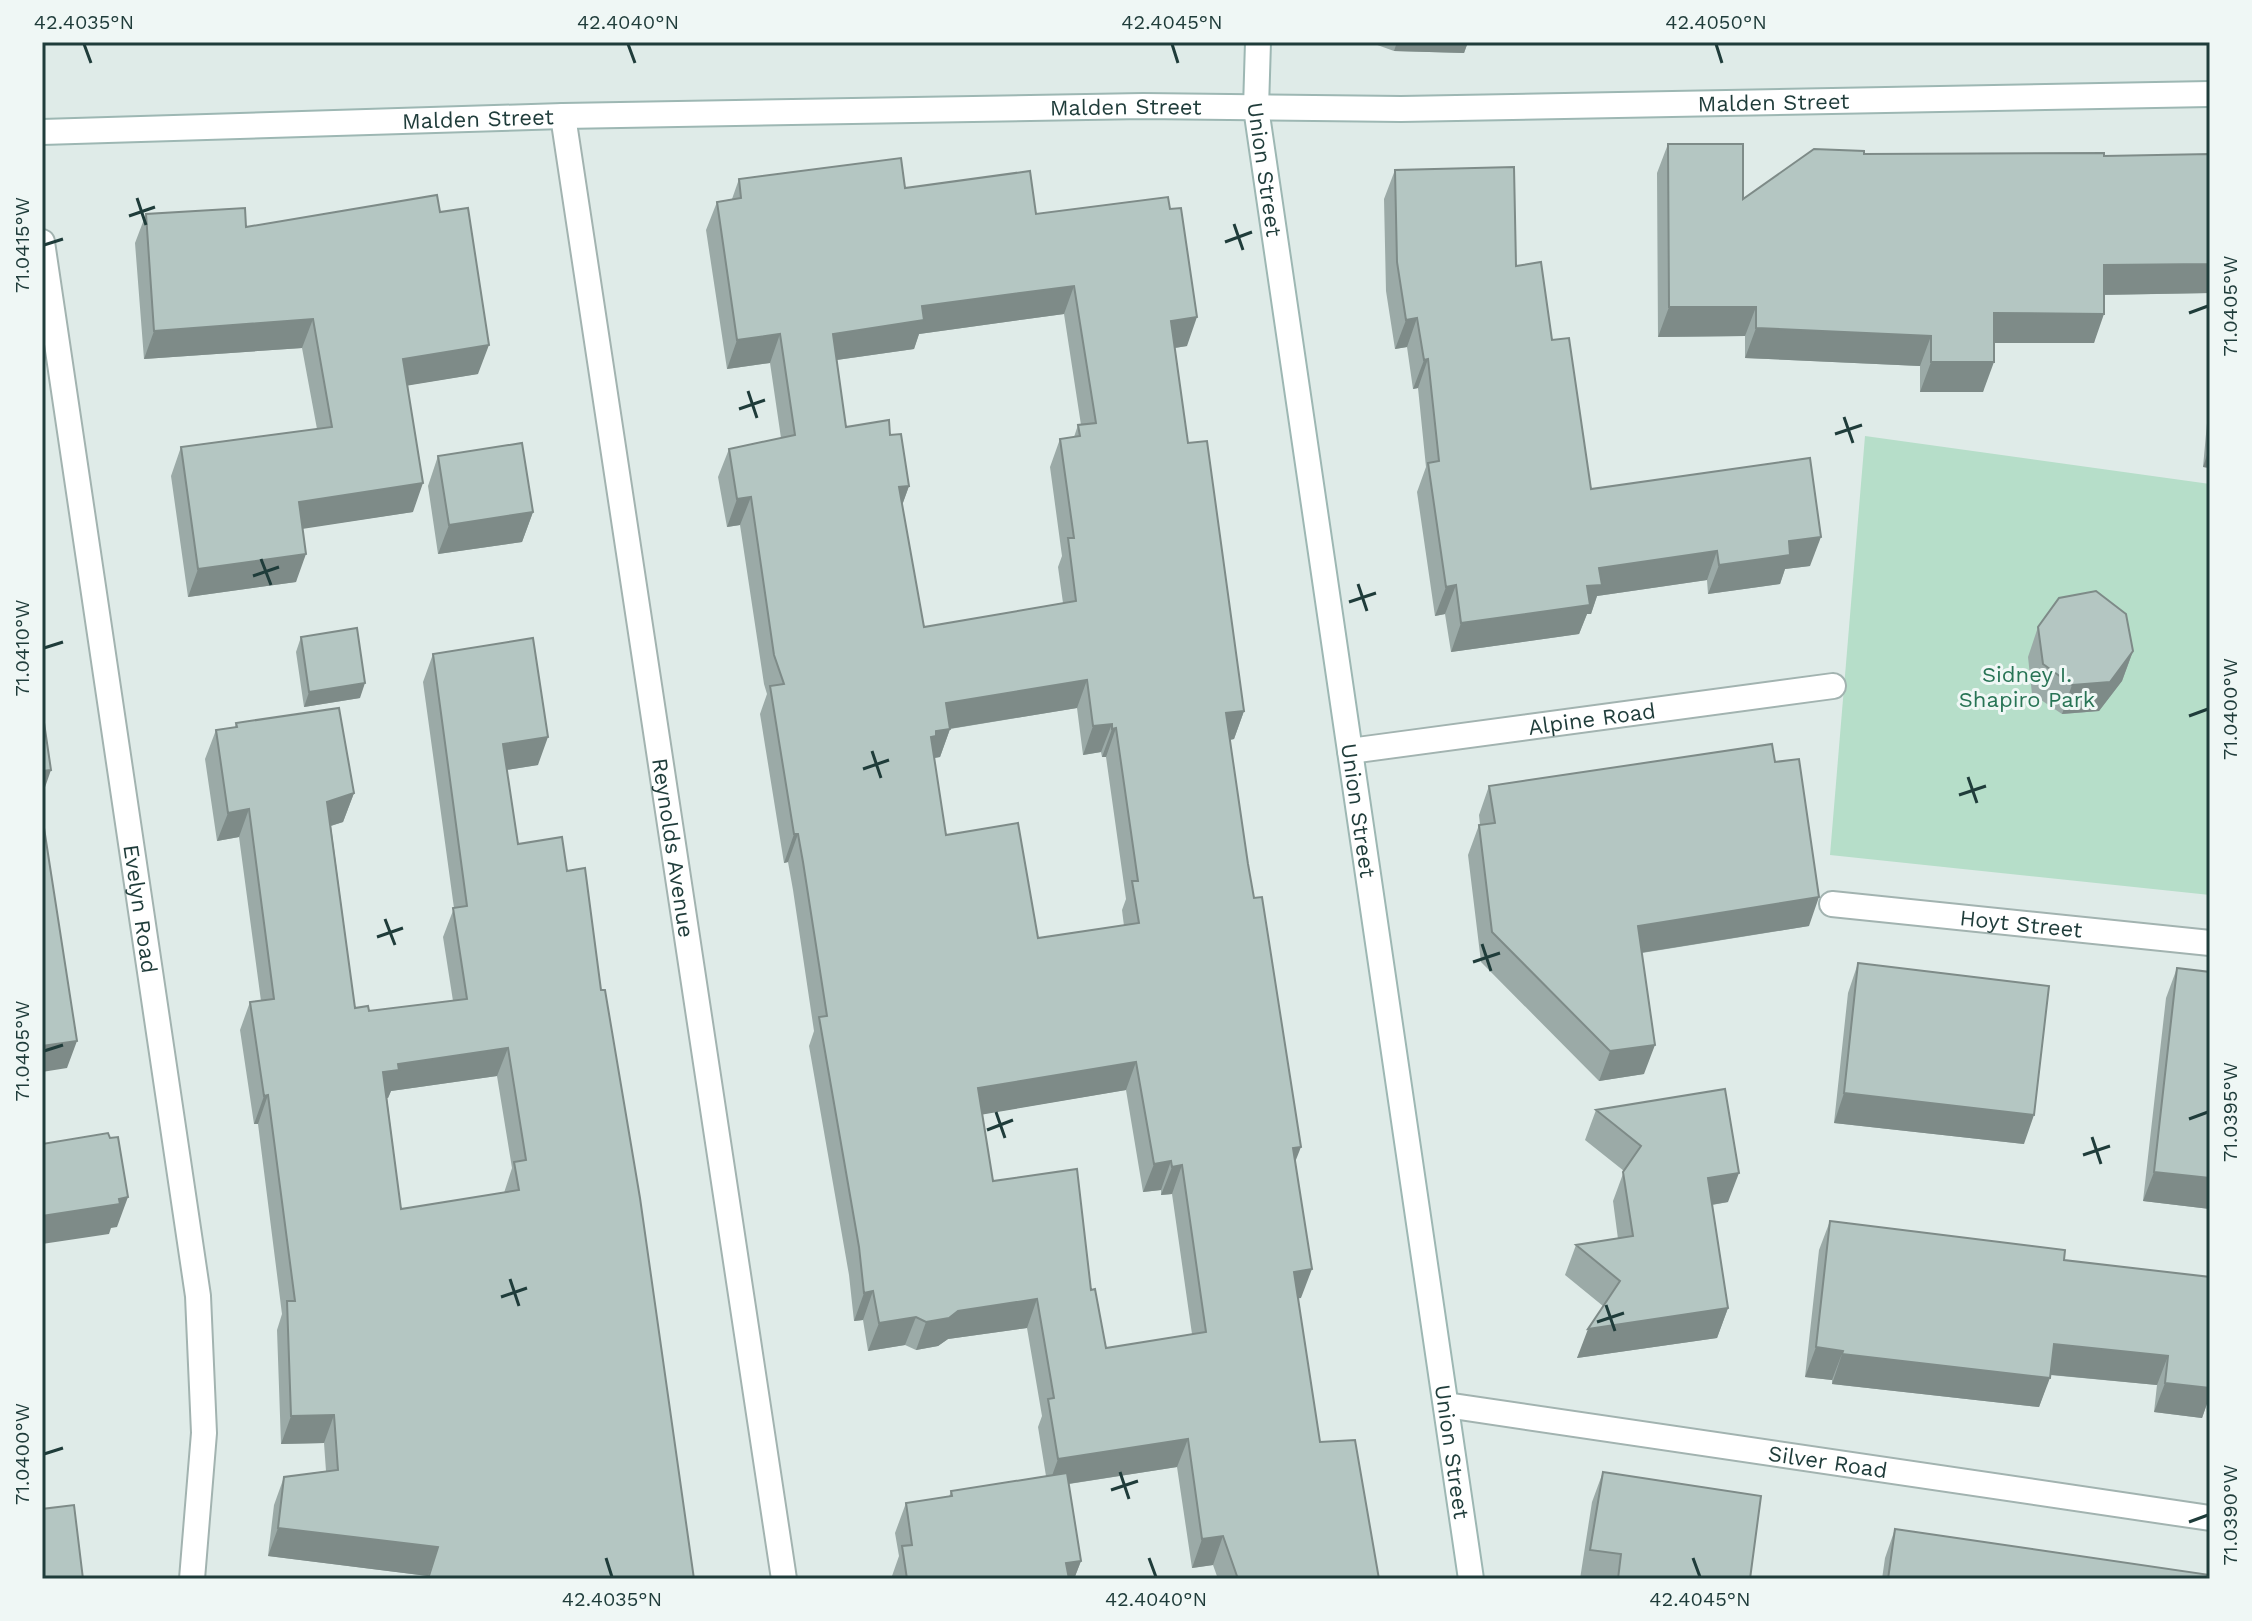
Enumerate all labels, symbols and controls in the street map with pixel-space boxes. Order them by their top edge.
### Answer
text: 42.4035°N [34,10,134,34]
text: 42.4040°N [577,10,679,34]
text: 42.4045°N [1121,10,1223,34]
text: 42.4050°N [1665,10,1767,34]
street label: Malden Street [1698,89,1850,116]
street label: Malden Street [1050,94,1202,121]
street label: Union Street [1242,101,1287,238]
street label: Malden Street [402,104,554,134]
text: 71.0415°W [10,197,34,293]
text: 71.0405°W [2218,255,2242,357]
text: 71.0410°W [10,600,34,696]
text: 71.0400°W [2218,658,2242,760]
park label: Sidney I. Shapiro Park [1959,662,2095,712]
street label: Alpine Road [1527,698,1657,740]
street label: Union Street [1336,742,1380,879]
street label: Reynolds Avenue [647,756,699,939]
street label: Evelyn Road [118,843,162,975]
street label: Hoyt Street [1958,905,2084,943]
text: 71.0405°W [10,1000,34,1102]
text: 71.0395°W [2218,1062,2242,1162]
street label: Union Street [1430,1383,1474,1521]
text: 71.0400°W [10,1403,34,1505]
street label: Silver Road [1767,1441,1889,1483]
text: 71.0390°W [2218,1465,2242,1565]
text: 42.4035°N [562,1587,662,1611]
text: 42.4040°N [1105,1587,1207,1611]
text: 42.4045°N [1649,1587,1751,1611]

